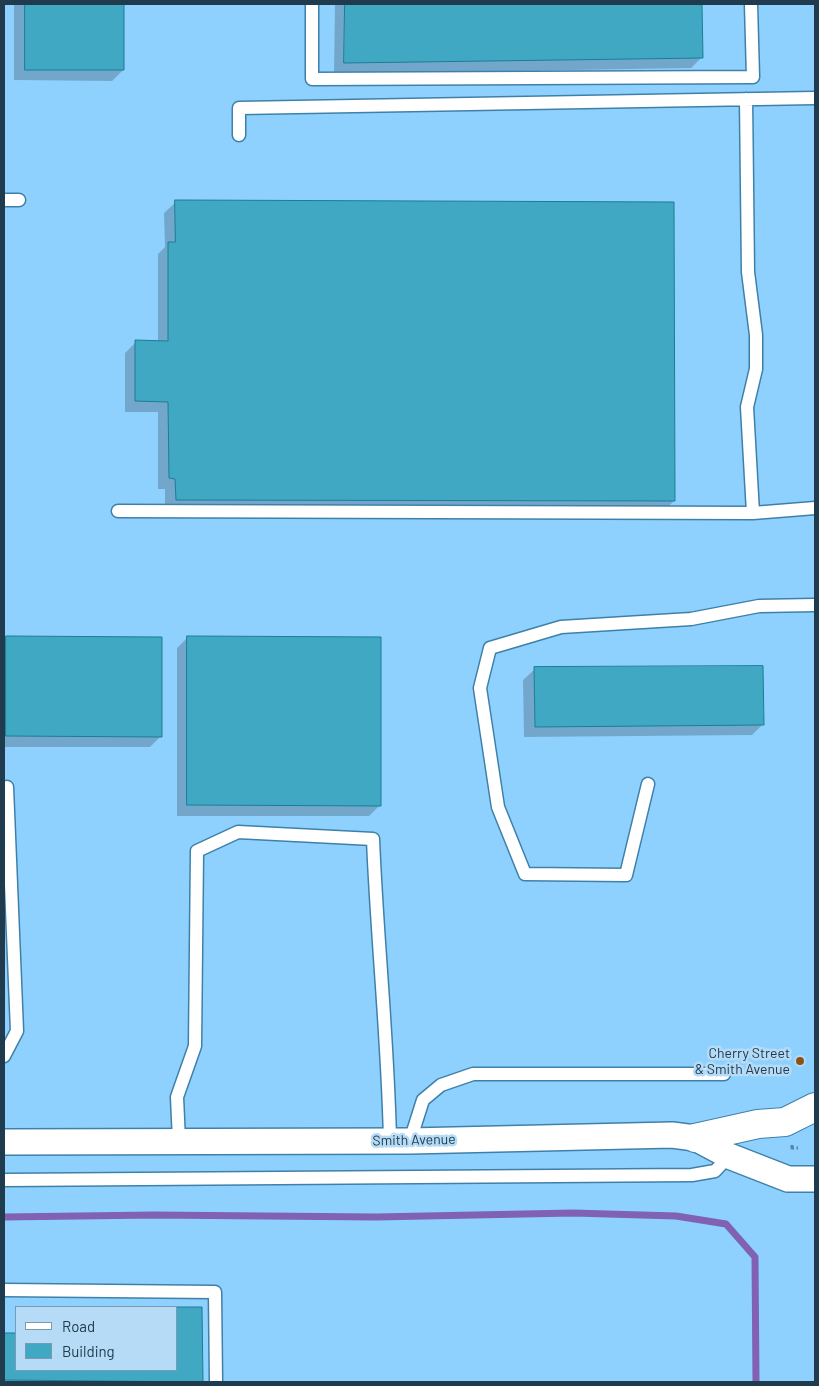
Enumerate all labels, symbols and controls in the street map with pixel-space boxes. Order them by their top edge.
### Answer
place label: Cherry Street & Smith Avenue [695,1045,790,1078]
marker: Cherry Street & Smith Avenue [794,1055,806,1067]
street label: Smith Avenue [372,1131,456,1149]
legend [15,1306,178,1371]
text: Road [62,1317,95,1335]
text: Building [62,1342,115,1360]

